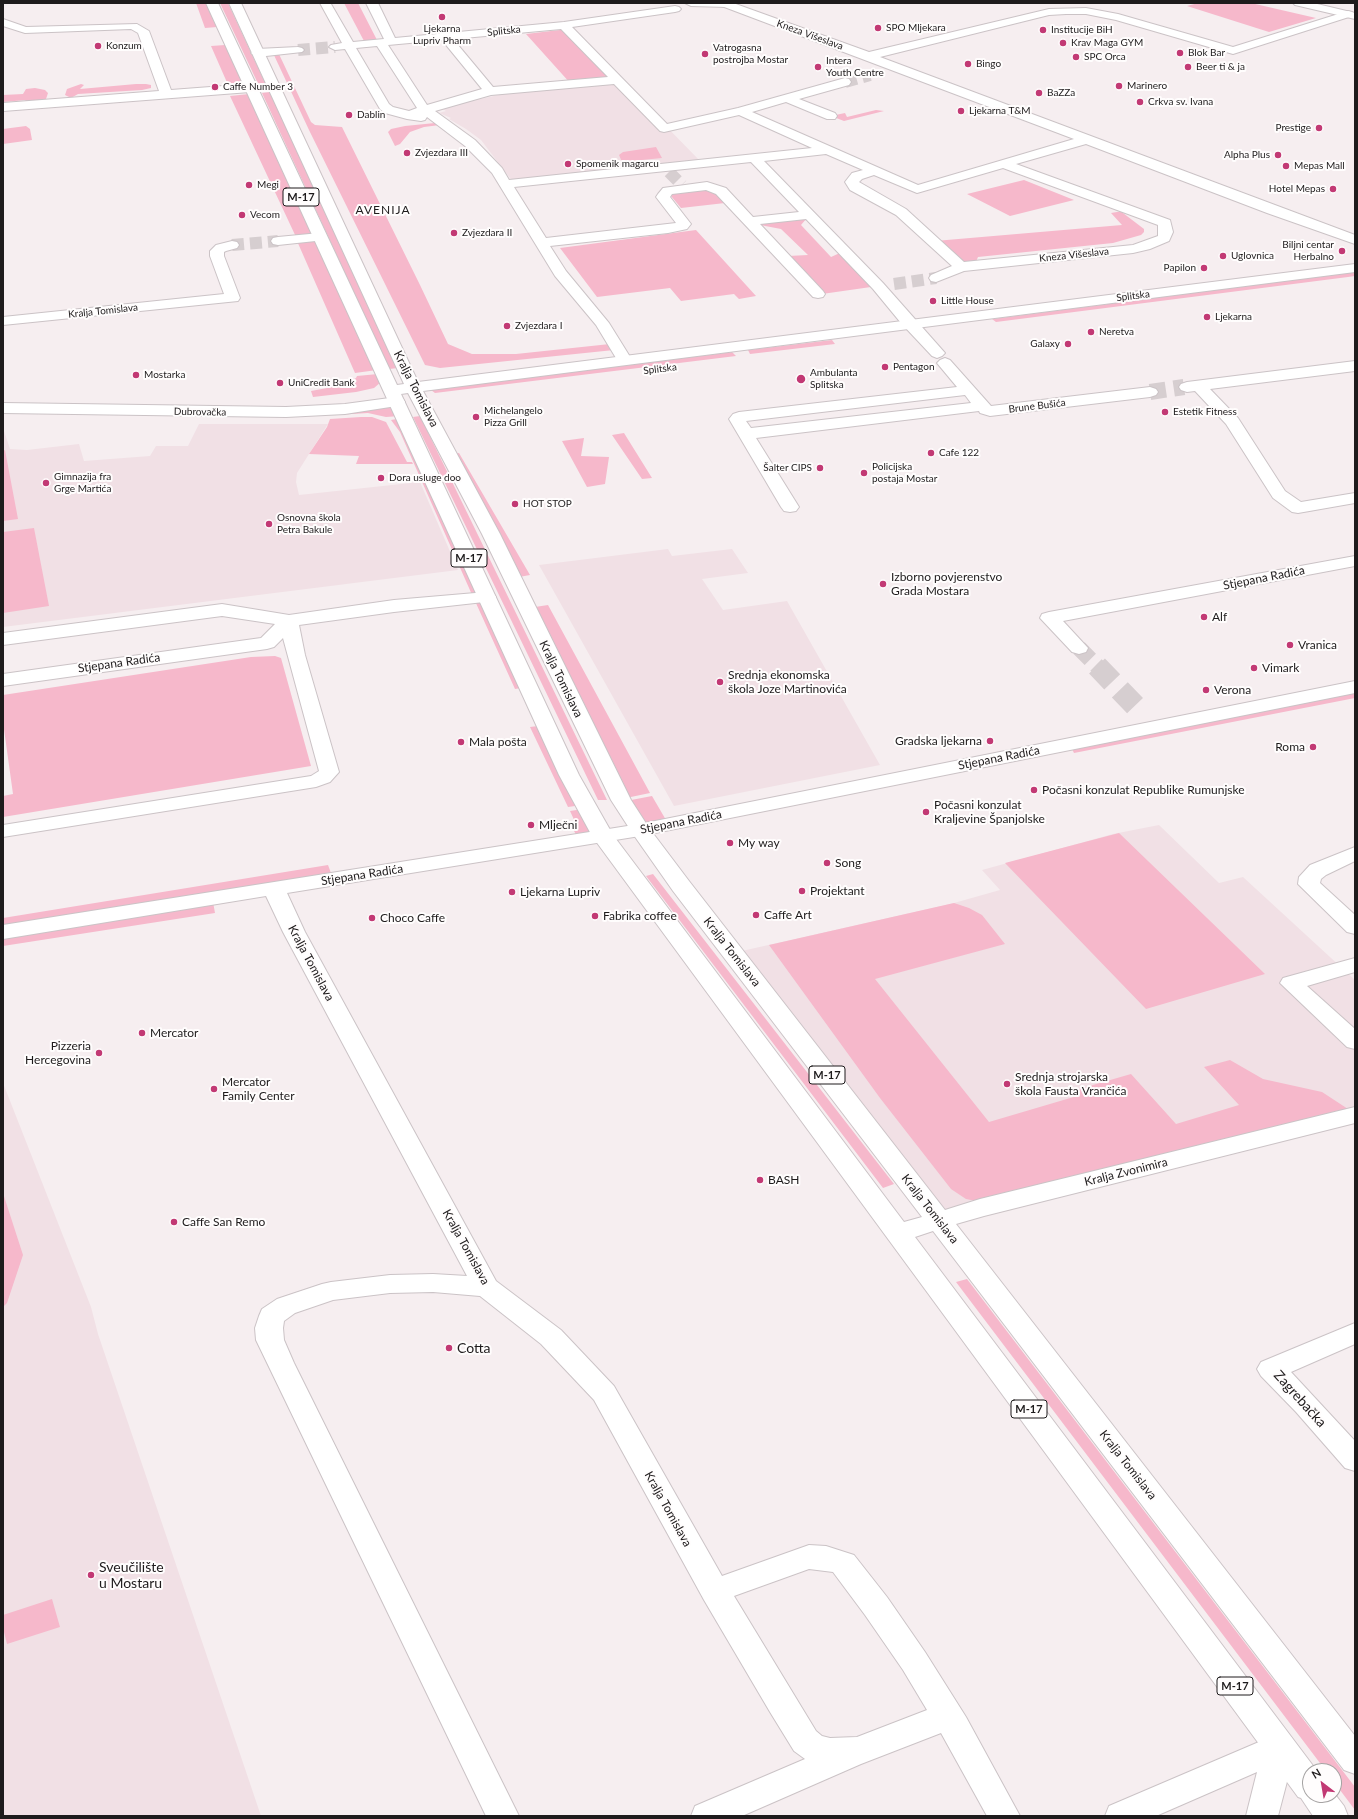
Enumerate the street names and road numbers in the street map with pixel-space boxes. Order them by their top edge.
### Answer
street label: Kneza Višeslava [775,17,845,53]
street label: Splitska [487,23,521,39]
road number: M-17 [283,188,319,206]
street label: Kneza Višeslava [1039,245,1109,265]
street label: Splitska [1116,288,1150,304]
street label: Kralja Tomislava [68,301,138,321]
street label: Kralja Tomislava [391,348,441,430]
street label: Splitska [643,361,677,377]
street label: Brune Bušića [1008,397,1066,415]
street label: Dubrovačka [174,406,226,418]
road number: M-17 [451,549,487,567]
street label: Stjepana Radića [1222,563,1306,593]
street label: Kralja Tomislava [536,638,586,720]
street label: Stjepana Radića [77,650,161,676]
street label: Stjepana Radića [957,743,1041,773]
street label: Stjepana Radića [639,807,723,837]
street label: Stjepana Radića [320,861,404,889]
street label: Kralja Tomislava [700,914,764,990]
street label: Kralja Tomislava [285,923,337,1003]
road number: M-17 [809,1066,845,1084]
street label: Kralja Zvonimira [1083,1155,1169,1189]
street label: Kralja Tomislava [898,1171,962,1247]
street label: Kralja Tomislava [439,1207,493,1287]
street label: Zagrebačka [1270,1367,1330,1431]
road number: M-17 [1011,1400,1047,1418]
street label: Kralja Tomislava [1096,1427,1160,1503]
street label: Kralja Tomislava [641,1469,695,1549]
road number: M-17 [1217,1677,1253,1695]

